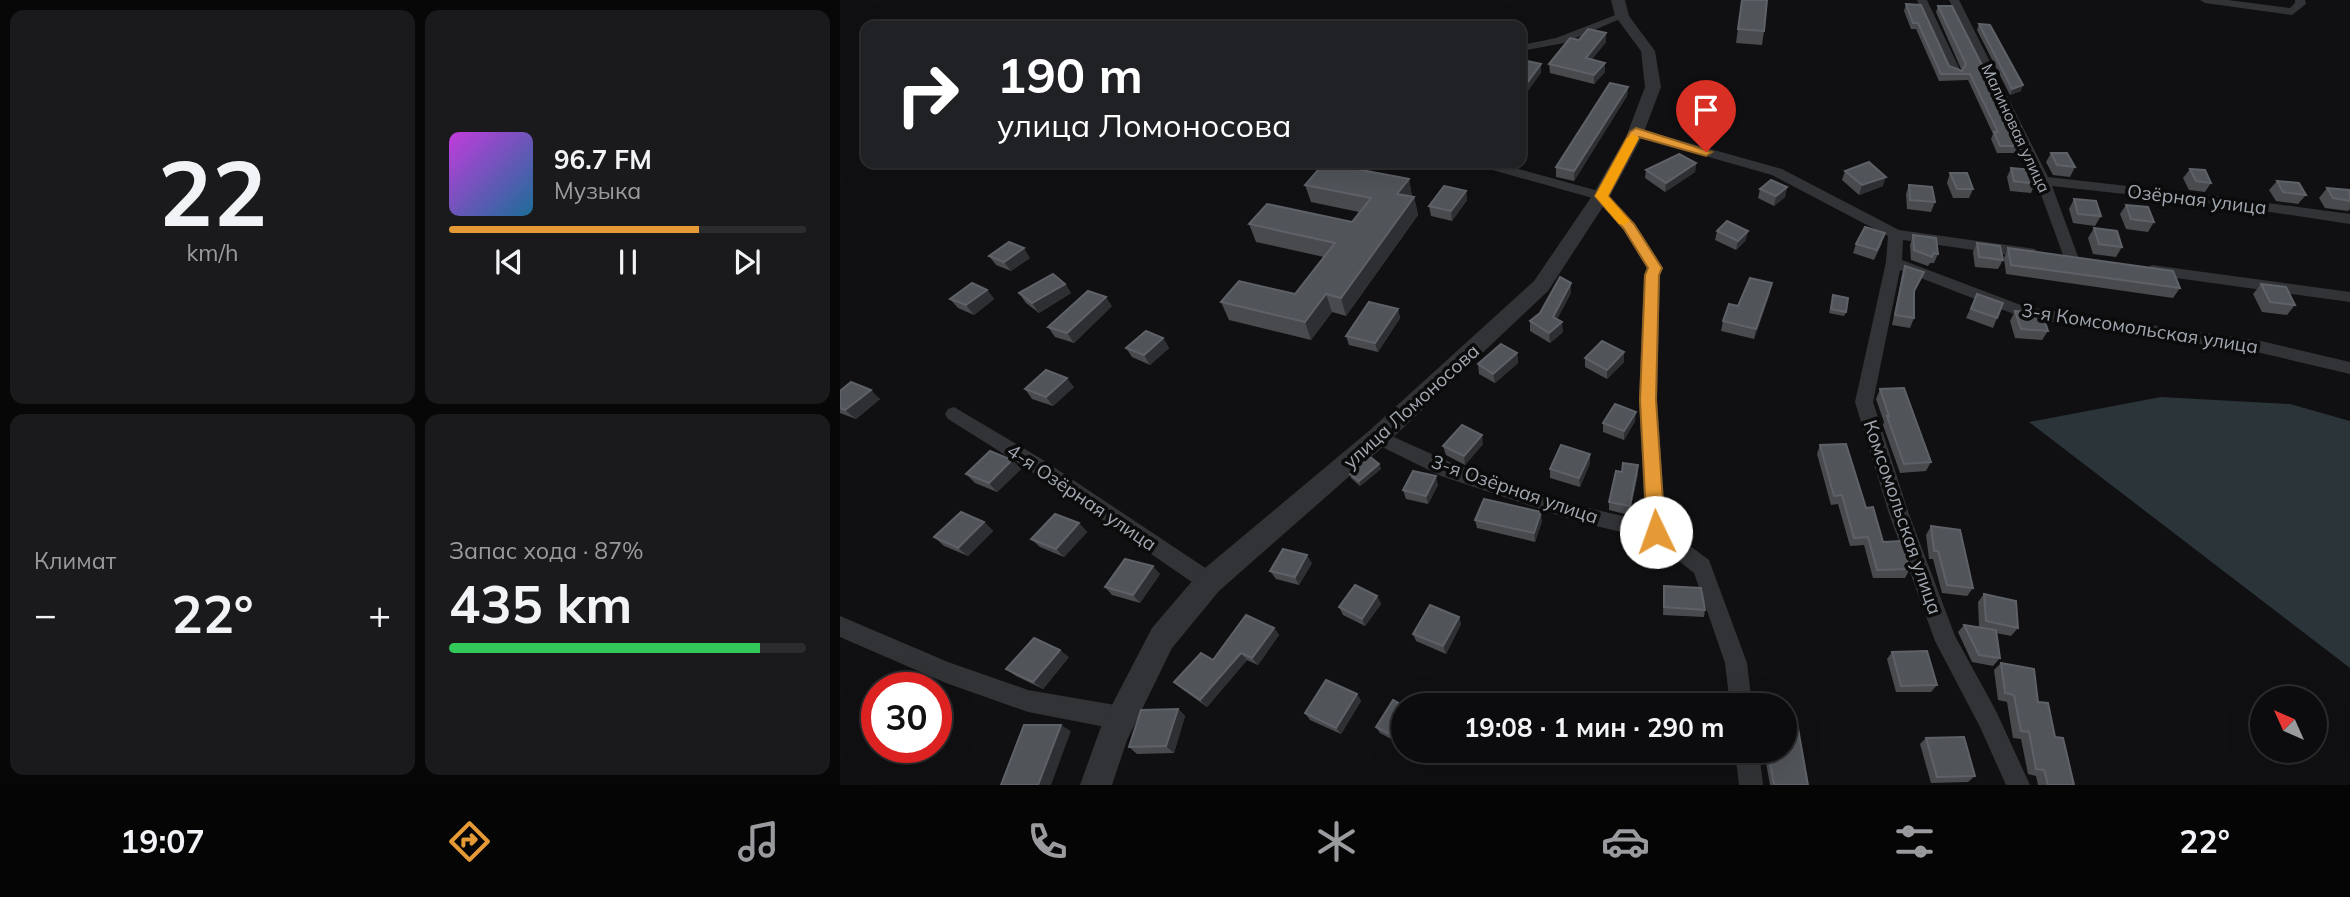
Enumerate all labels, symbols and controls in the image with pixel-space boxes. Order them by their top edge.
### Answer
text: 190 m [997,44,1143,105]
icon: right [882,49,973,140]
street label: Малиновая улица [1977,61,2055,195]
pin [1676,80,1736,152]
icon: arrive [1687,91,1725,129]
text: улица Ломоносова [997,105,1292,145]
text: 22 [158,135,267,249]
text: 96.7 FM [554,143,652,176]
text: Музыка [554,176,641,205]
street label: Озёрная улица [2126,179,2268,219]
text: km/h [186,238,239,267]
icon: previous [490,243,528,281]
icon: pause [609,243,647,281]
icon: next [728,243,766,281]
street label: 3-я Комсомольская улица [2020,297,2260,359]
street label: улица Ломоносова [1338,339,1484,473]
street label: Комсомольская улица [1858,417,1948,617]
street label: 4-я Озёрная улица [1003,438,1161,556]
street label: 3-я Озёрная улица [1428,449,1602,529]
position arrow [1619,495,1693,569]
text: Запас хода · 87% [449,536,644,565]
text: Климат [34,546,116,575]
text: 435 km [449,571,632,636]
text: 22° [171,581,254,646]
text: − [34,590,57,638]
text: + [368,590,391,638]
speed limit sign: 30 [861,672,952,763]
north arrow [2250,686,2328,763]
map controls [2250,686,2327,763]
text: 19:08 · 1 мин · 290 m [1464,711,1724,744]
icon: directions [445,817,494,866]
icon: music [734,817,783,866]
icon: phone [1023,817,1072,866]
icon: climate [1312,817,1361,866]
icon: car [1601,817,1650,866]
icon: filters [1890,817,1939,866]
text: 19:07 [120,821,205,861]
text: 22° [2179,821,2230,861]

